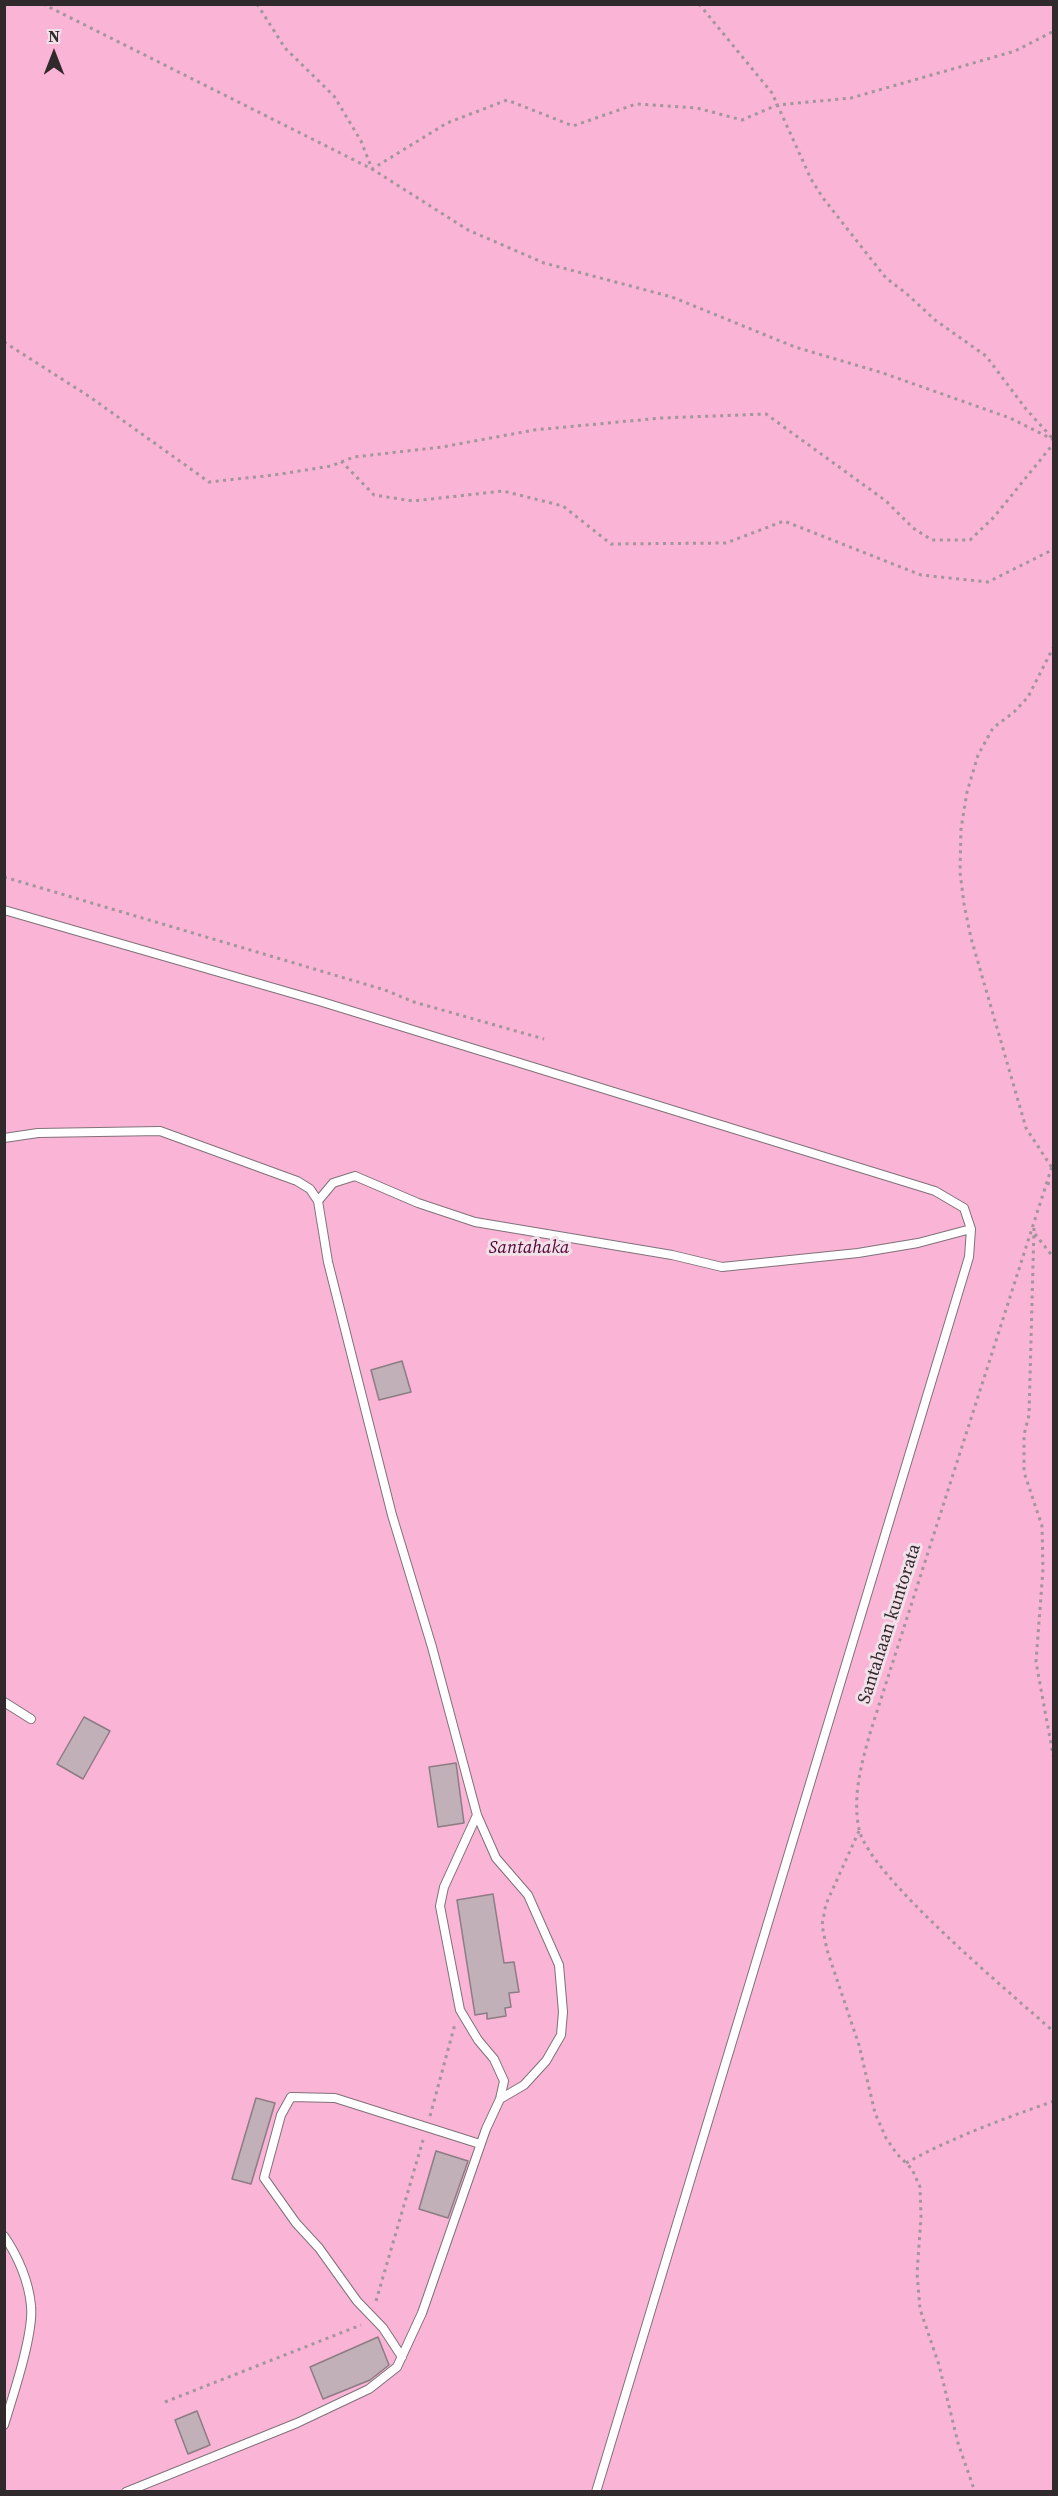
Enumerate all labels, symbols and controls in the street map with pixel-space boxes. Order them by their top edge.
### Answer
north arrow [24,24,84,84]
text: N [48,25,60,47]
park label: Santahaka [489,1237,569,1259]
street label: Santahaan kuntorata [854,1541,926,1707]

